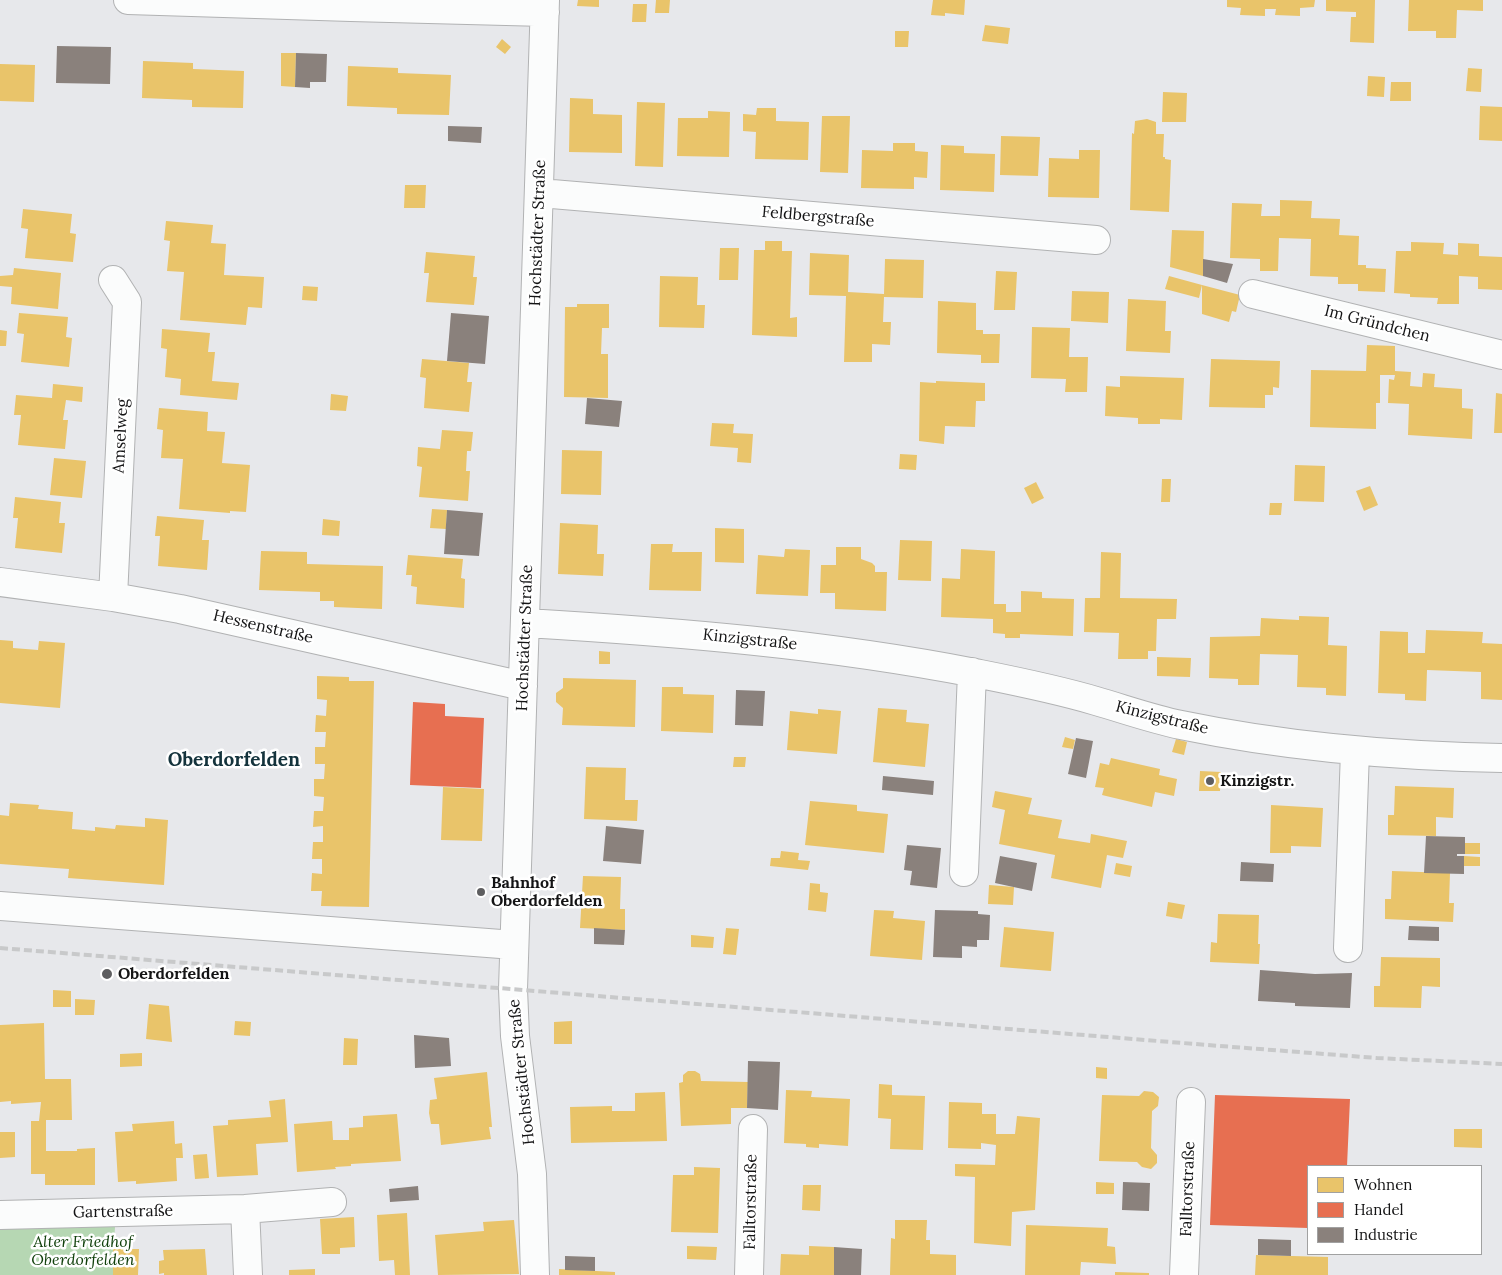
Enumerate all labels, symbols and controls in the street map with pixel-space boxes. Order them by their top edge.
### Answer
street label: Hochstädter Straße [526,159,550,307]
street label: Feldbergstraße [761,203,875,231]
street label: Im Gründchen [1322,302,1432,346]
street label: Amselweg [109,398,133,474]
street label: Hochstädter Straße [513,564,537,712]
street label: Hessenstraße [211,606,315,648]
street label: Kinzigstraße [702,625,798,655]
street label: Kinzigstraße [1114,697,1210,739]
district label: Oberdorfelden [168,750,300,772]
place label: Kinzigstr. [1220,771,1294,791]
marker: Kinzigstr. [1204,775,1216,787]
place label: Bahnhof Oberdorfelden [491,873,602,911]
marker: Bahnhof Oberdorfelden [475,886,487,898]
place label: Oberdorfelden [118,964,229,984]
marker: Oberdorfelden [100,967,114,981]
street label: Hochstädter Straße [505,998,539,1146]
street label: Falltorstraße [1177,1141,1199,1237]
street label: Falltorstraße [741,1154,761,1250]
legend [1307,1165,1482,1255]
text: Wohnen [1354,1175,1412,1194]
text: Handel [1354,1200,1404,1219]
street label: Gartenstraße [73,1202,173,1222]
text: Industrie [1354,1225,1418,1244]
park label: Alter Friedhof Oberdorfelden [31,1232,135,1270]

